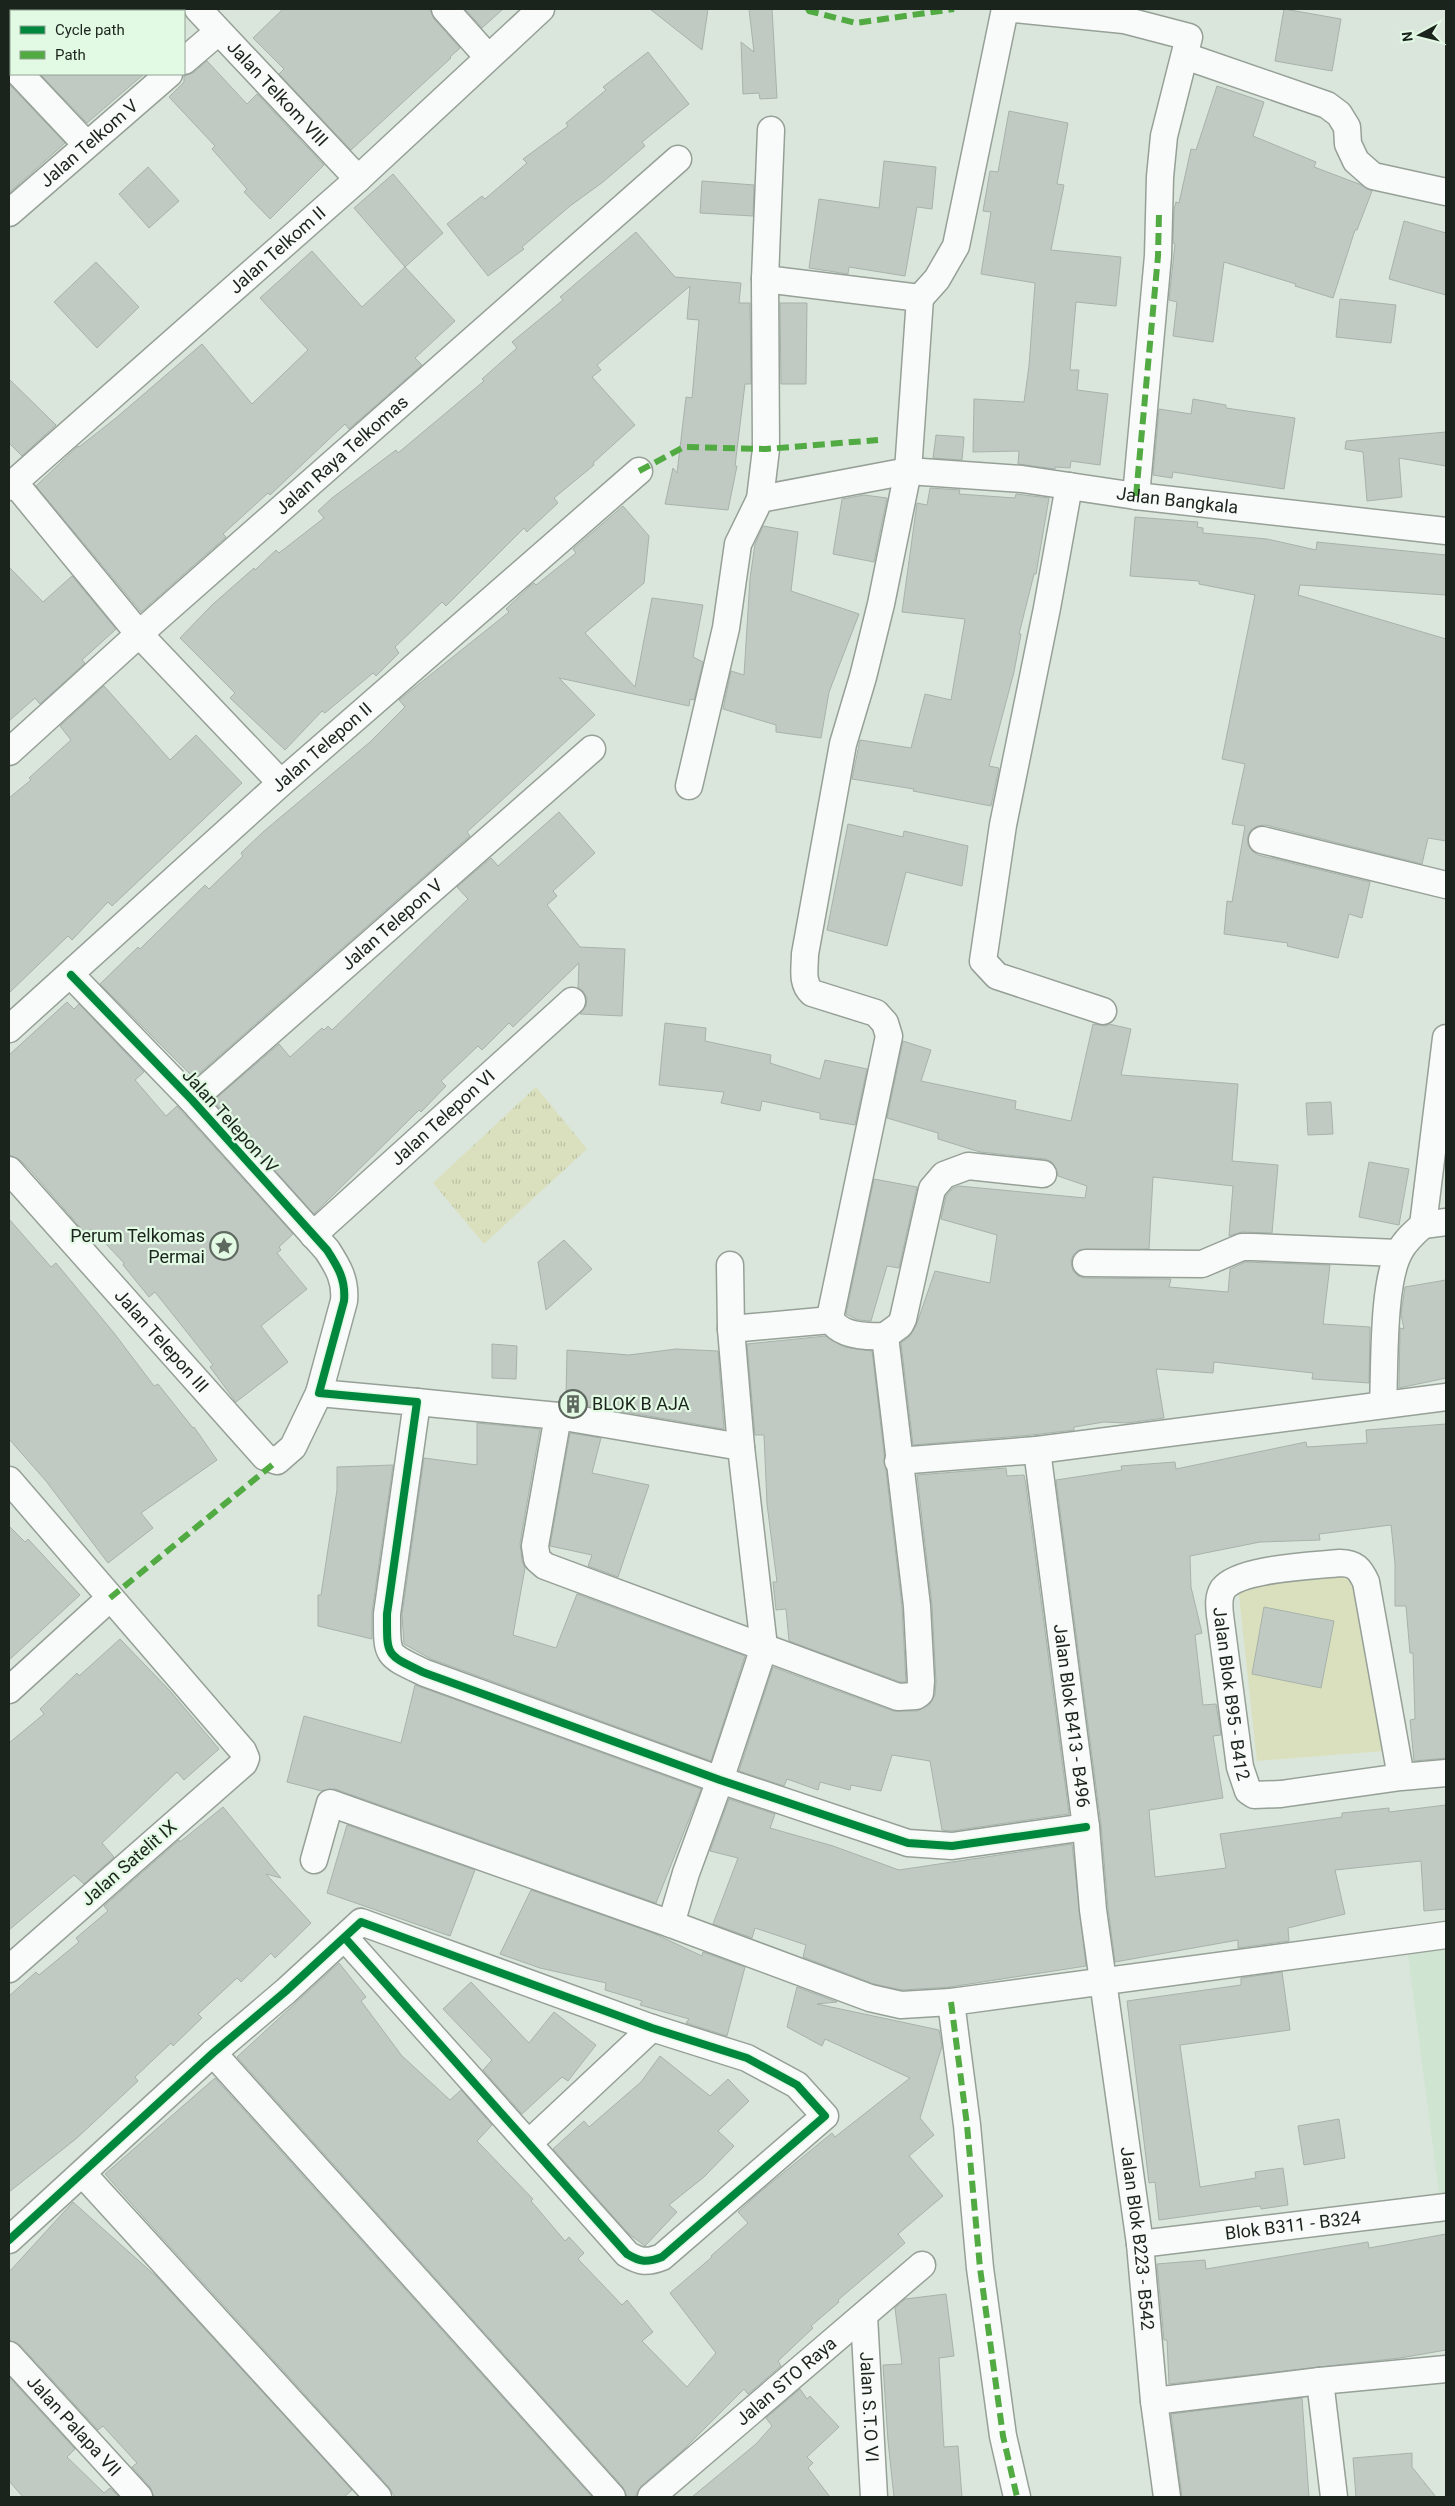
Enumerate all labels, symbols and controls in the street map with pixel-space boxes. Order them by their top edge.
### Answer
legend [10,10,185,75]
north arrow [1395,10,1445,60]
text: Cycle path [55,21,125,39]
text: N [1399,31,1416,42]
street label: Jalan Telkom VIII [223,36,333,150]
text: Path [55,46,86,64]
street label: Jalan Telkom V [35,95,142,191]
street label: Jalan Telkom II [225,202,330,298]
street label: Jalan Raya Telkomas [271,391,412,519]
street label: Jalan Bangkala [1115,482,1239,517]
street label: Jalan Telepon II [267,698,376,796]
street label: Jalan Telepon V [337,874,447,974]
street label: Jalan Telepon IV [178,1064,283,1177]
street label: Jalan Telepon VI [386,1065,499,1170]
place label: Perum Telkomas Permai [70,1225,205,1267]
place icon: Perum Telkomas Permai [209,1231,239,1261]
street label: Jalan Telepon III [110,1285,213,1396]
building icon: BLOK B AJA [558,1389,588,1419]
place label: BLOK B AJA [592,1393,690,1414]
street label: Jalan Blok B95 - B412 [1209,1606,1255,1783]
street label: Jalan Blok B413 - B496 [1050,1623,1094,1809]
street label: Jalan Satelit IX [77,1815,181,1910]
street label: Jalan Blok B223 - B542 [1116,2145,1159,2331]
street label: Blok B311 - B324 [1224,2206,1362,2244]
street label: Jalan STO Raya [731,2332,840,2430]
street label: Jalan S.T.O VI [856,2351,883,2463]
street label: Jalan Palapa VII [23,2371,126,2480]

